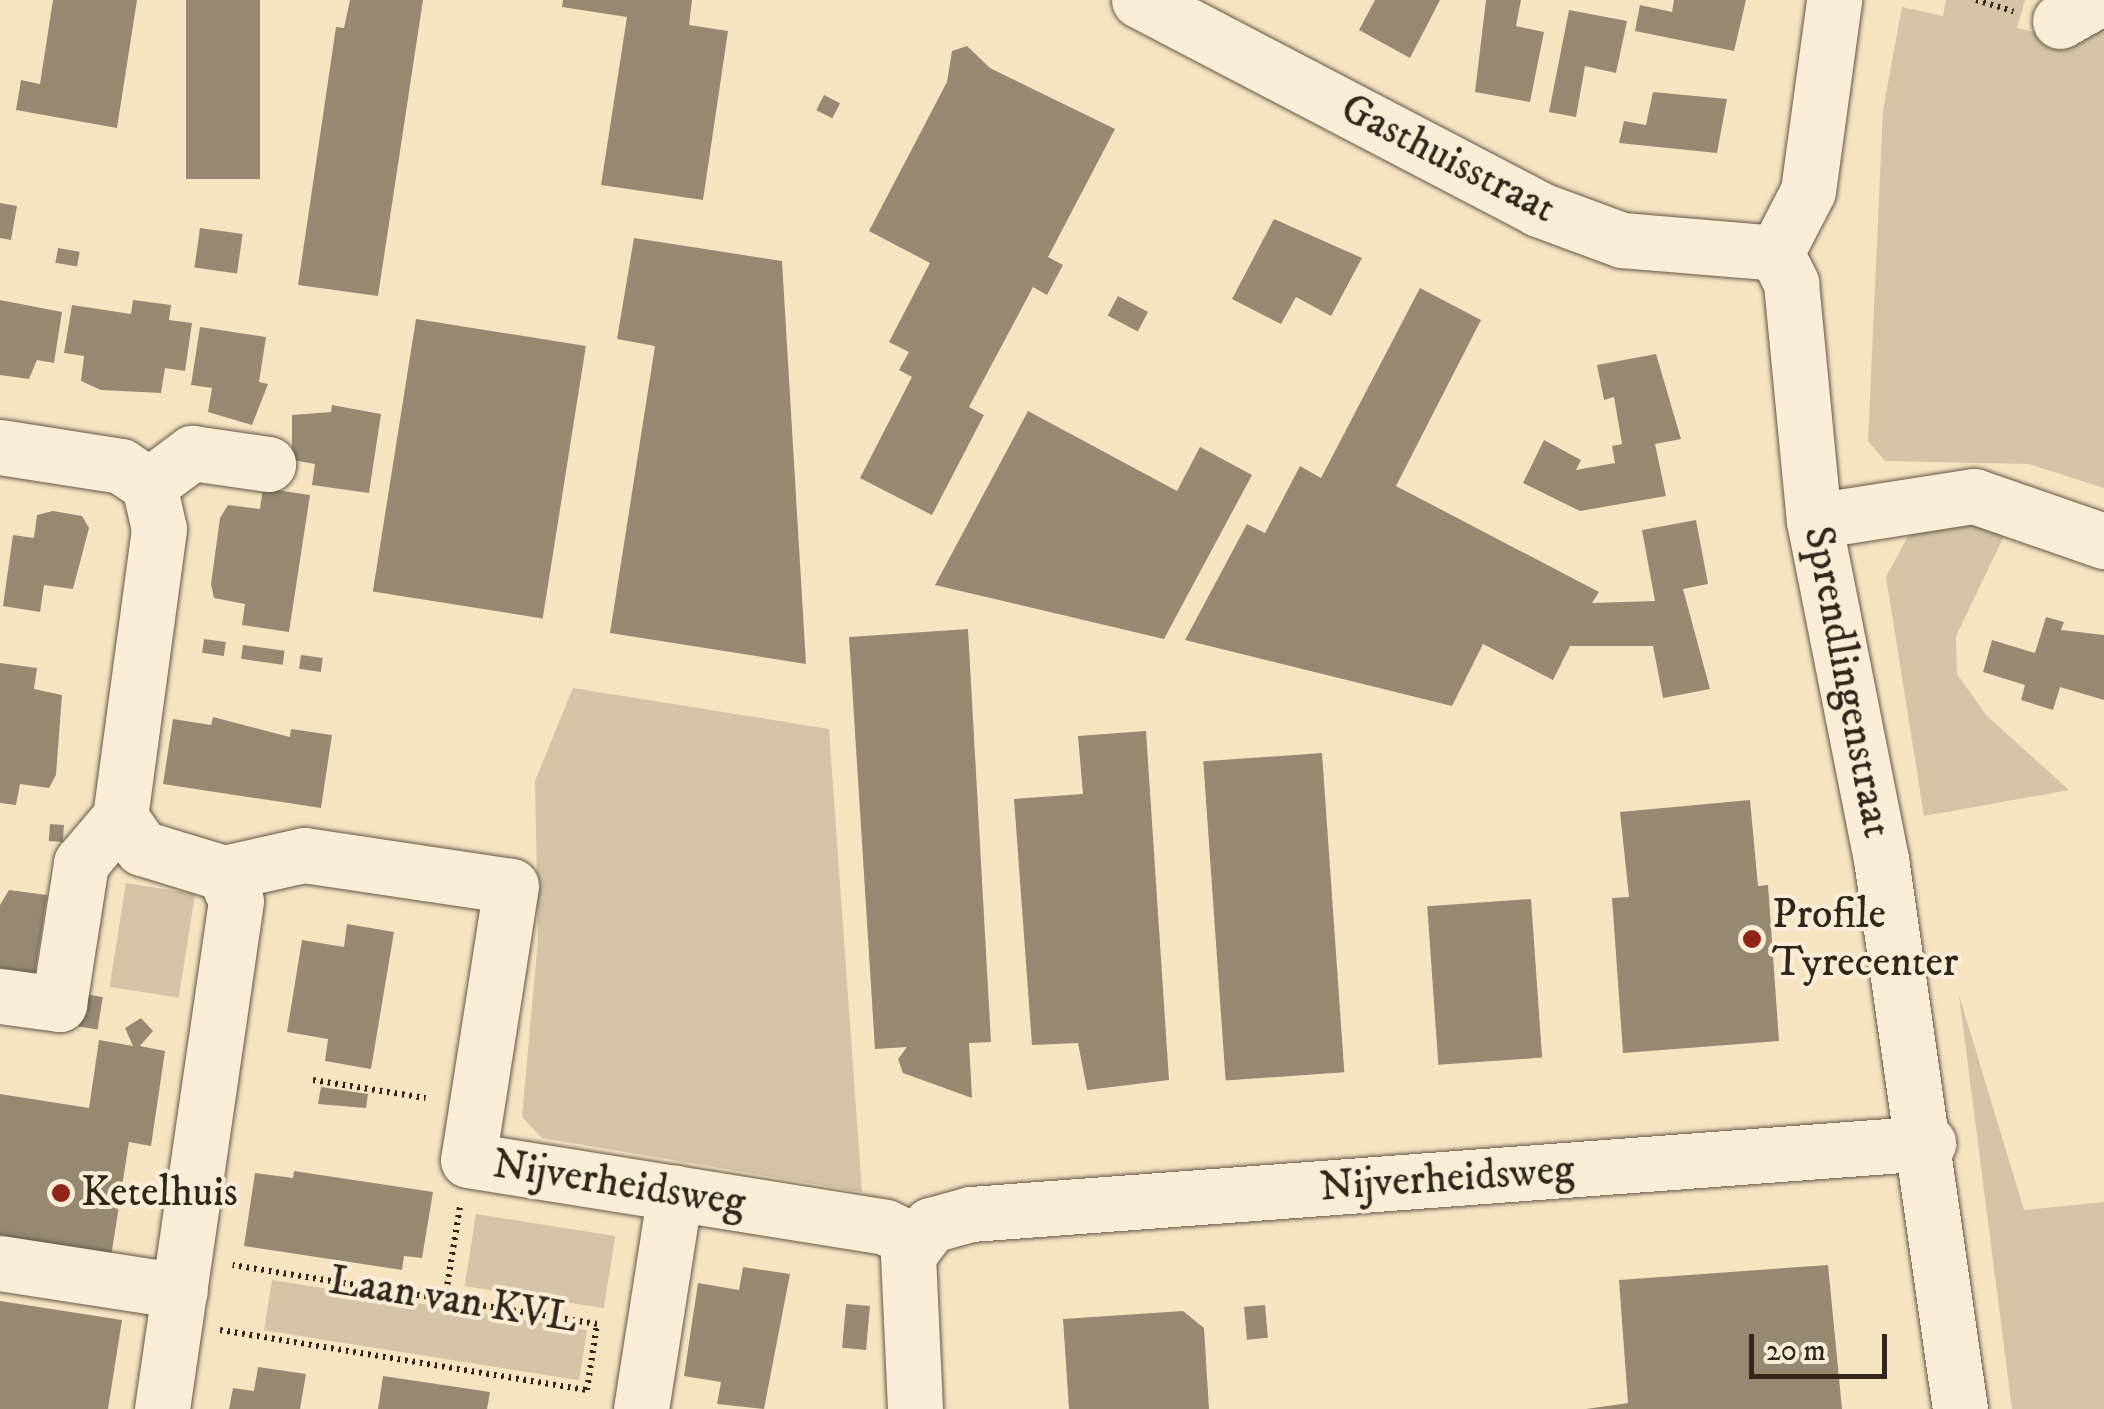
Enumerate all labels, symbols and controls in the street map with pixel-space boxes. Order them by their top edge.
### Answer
street label: Gasthuisstraat [1332,83,1564,235]
street label: Sprendlingenstraat [1792,522,1902,842]
place label: Profile Tyrecenter [1772,890,1958,988]
marker: Profile Tyrecenter [1741,928,1763,950]
street label: Nijverheidsweg [489,1139,749,1229]
street label: Nijverheidsweg [1318,1145,1576,1213]
place label: Ketelhuis [81,1168,238,1218]
marker: Ketelhuis [50,1182,72,1204]
street label: Laan van KVL [325,1256,581,1344]
scale bar [1754,1314,1892,1376]
text: 20 m [1766,1333,1826,1370]

